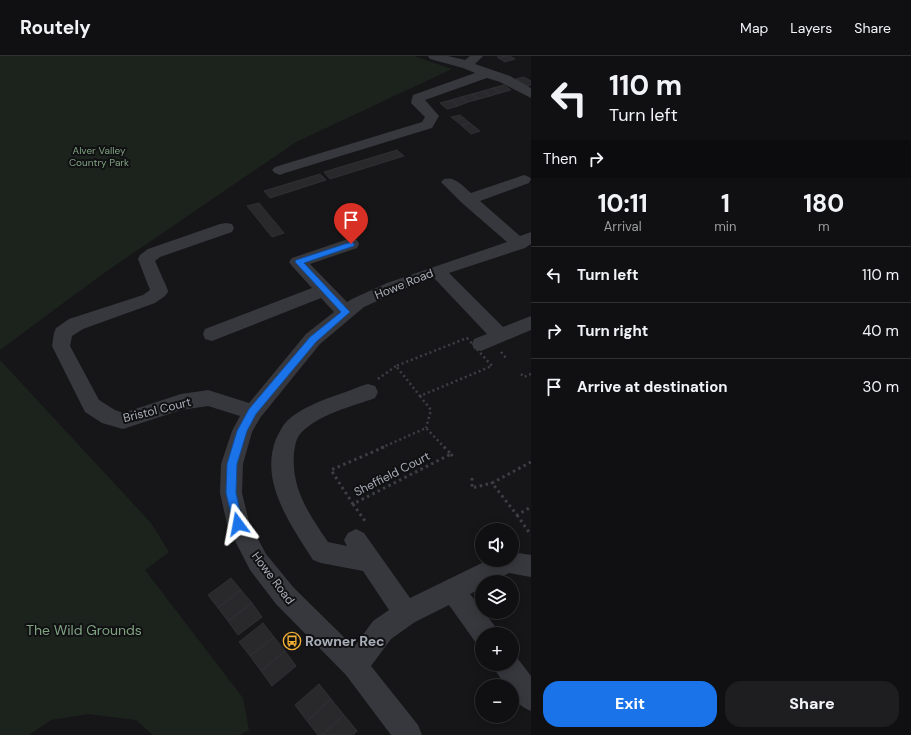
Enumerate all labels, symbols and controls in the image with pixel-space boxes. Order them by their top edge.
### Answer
text: Routely [20,15,91,40]
text: Map [740,19,768,37]
text: Layers [790,19,832,37]
text: Share [854,19,891,37]
text: 110 m [609,67,682,104]
icon: left [543,72,595,124]
text: Turn left [609,103,678,127]
park label: Alver Valley Country Park [69,144,129,169]
icon: right [585,148,607,170]
text: Then [543,149,577,169]
text: 10:11 [598,188,648,219]
text: 1 [721,188,730,219]
text: 180 [803,188,844,219]
pin [334,203,368,244]
icon: arrive [340,209,362,231]
text: Arrival [604,218,642,235]
text: min [714,218,736,235]
text: m [818,218,830,235]
icon: left [543,264,565,286]
street label: Howe Road [372,265,436,303]
text: Turn left [577,265,638,285]
text: 110 m [862,265,899,285]
icon: right [543,320,565,342]
text: Turn right [577,321,648,341]
text: 40 m [862,321,899,341]
icon: arrive [543,376,565,398]
text: Arrive at destination [577,377,728,397]
text: 30 m [863,377,899,397]
street label: Bristol Court [121,394,193,426]
street label: Sheffield Court [351,448,433,500]
position arrow [217,503,259,545]
map controls [475,523,519,723]
button: sound [475,523,519,567]
street label: Howe Road [248,548,298,608]
button: layers [475,575,519,619]
park label: The Wild Grounds [26,621,142,639]
button: + [475,627,519,671]
bus stop icon: Rowner Rec [282,631,302,651]
place label: Rowner Rec [305,632,385,650]
button: − [475,679,519,723]
button: Exit [543,681,717,727]
button: Share [725,681,899,727]

